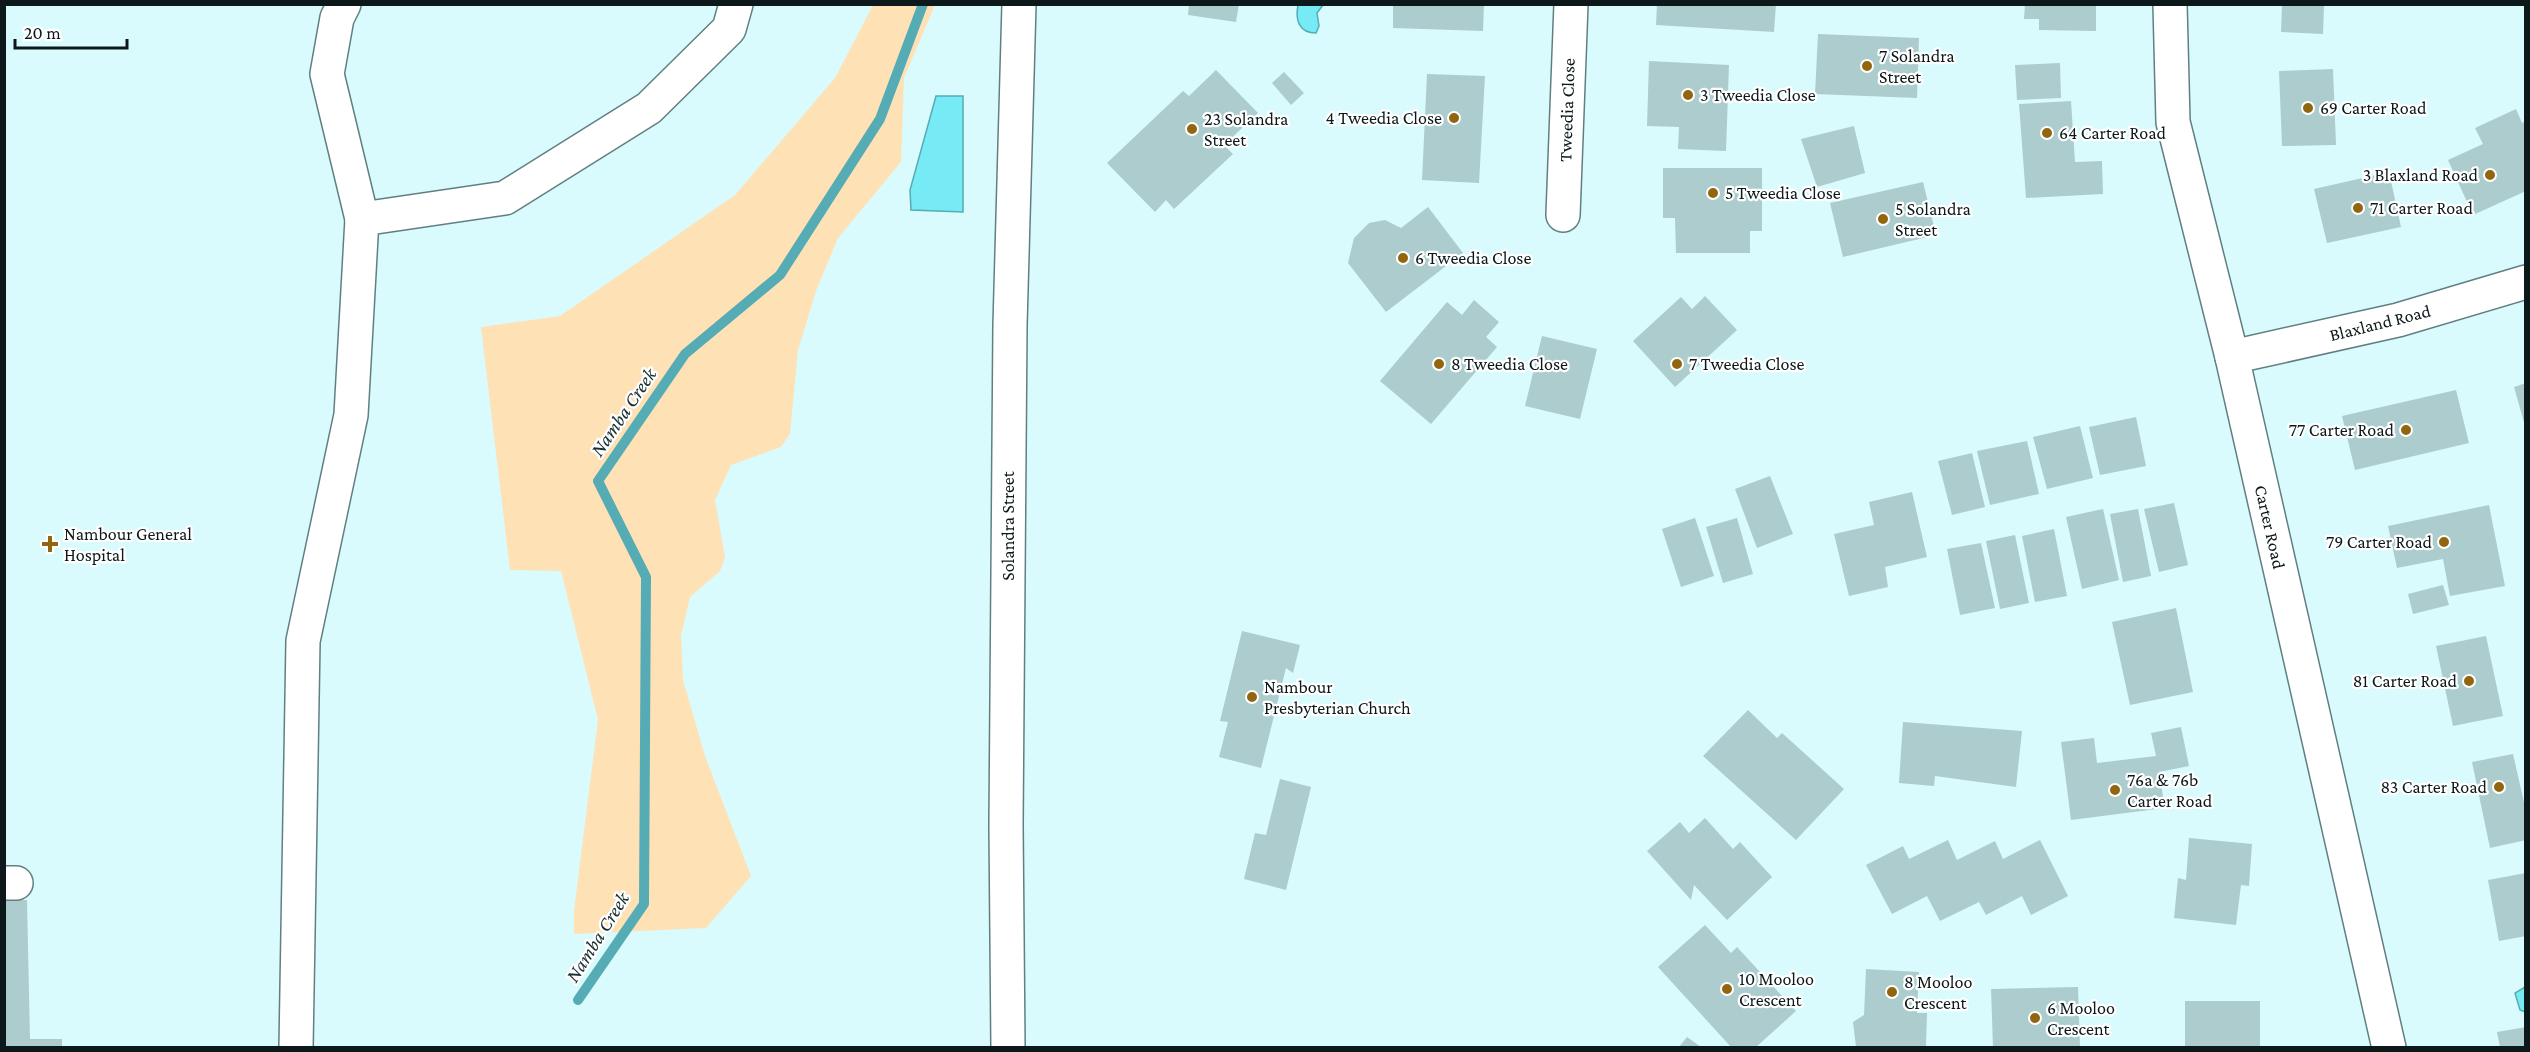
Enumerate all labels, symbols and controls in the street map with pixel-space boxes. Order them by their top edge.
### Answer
scale bar [15,12,128,50]
text: 20 m [24,23,61,43]
place label: 7 Solandra Street [1879,46,1955,87]
street label: Tweedia Close [1555,58,1579,162]
marker: 7 Solandra Street [1860,59,1874,73]
place label: 3 Tweedia Close [1700,85,1816,105]
marker: 3 Tweedia Close [1681,88,1695,102]
place label: 69 Carter Road [2320,98,2427,118]
marker: 69 Carter Road [2301,101,2315,115]
place label: 4 Tweedia Close [1326,108,1442,128]
place label: 23 Solandra Street [1204,109,1288,150]
marker: 4 Tweedia Close [1447,111,1461,125]
marker: 23 Solandra Street [1185,122,1199,136]
place label: 64 Carter Road [2059,123,2167,143]
marker: 64 Carter Road [2040,126,2054,140]
place label: 3 Blaxland Road [2363,165,2479,185]
marker: 3 Blaxland Road [2483,168,2497,182]
place label: 5 Tweedia Close [1725,183,1841,203]
marker: 5 Tweedia Close [1706,186,1720,200]
place label: 71 Carter Road [2370,198,2473,218]
place label: 5 Solandra Street [1895,199,1971,240]
marker: 71 Carter Road [2351,201,2365,215]
marker: 5 Solandra Street [1876,212,1890,226]
place label: 6 Tweedia Close [1415,248,1531,268]
marker: 6 Tweedia Close [1396,251,1410,265]
street label: Blaxland Road [2327,301,2433,345]
place label: 8 Tweedia Close [1451,354,1568,374]
place label: 7 Tweedia Close [1689,354,1805,374]
marker: 8 Tweedia Close [1432,357,1446,371]
marker: 7 Tweedia Close [1670,357,1684,371]
water label: Namba Creek [586,363,661,460]
place label: 77 Carter Road [2289,420,2395,440]
marker: 77 Carter Road [2399,423,2413,437]
street label: Solandra Street [998,470,1018,581]
street label: Carter Road [2251,483,2289,571]
place label: Nambour General Hospital [64,524,192,565]
place label: 79 Carter Road [2326,532,2433,552]
marker: Nambour General Hospital [41,535,59,553]
marker: 79 Carter Road [2437,535,2451,549]
place label: 81 Carter Road [2353,671,2458,691]
marker: 81 Carter Road [2462,674,2476,688]
place label: Nambour Presbyterian Church [1264,677,1411,718]
marker: Nambour Presbyterian Church [1245,690,1259,704]
place label: 76a & 76b Carter Road [2127,770,2213,811]
place label: 83 Carter Road [2380,777,2488,797]
marker: 83 Carter Road [2492,780,2506,794]
marker: 76a & 76b Carter Road [2108,783,2122,797]
water label: Namba Creek [561,887,634,986]
place label: 10 Mooloo Crescent [1739,969,1814,1010]
place label: 8 Mooloo Crescent [1904,972,1973,1013]
marker: 10 Mooloo Crescent [1720,982,1734,996]
marker: 8 Mooloo Crescent [1885,985,1899,999]
place label: 6 Mooloo Crescent [2047,998,2115,1039]
marker: 6 Mooloo Crescent [2028,1011,2042,1025]

